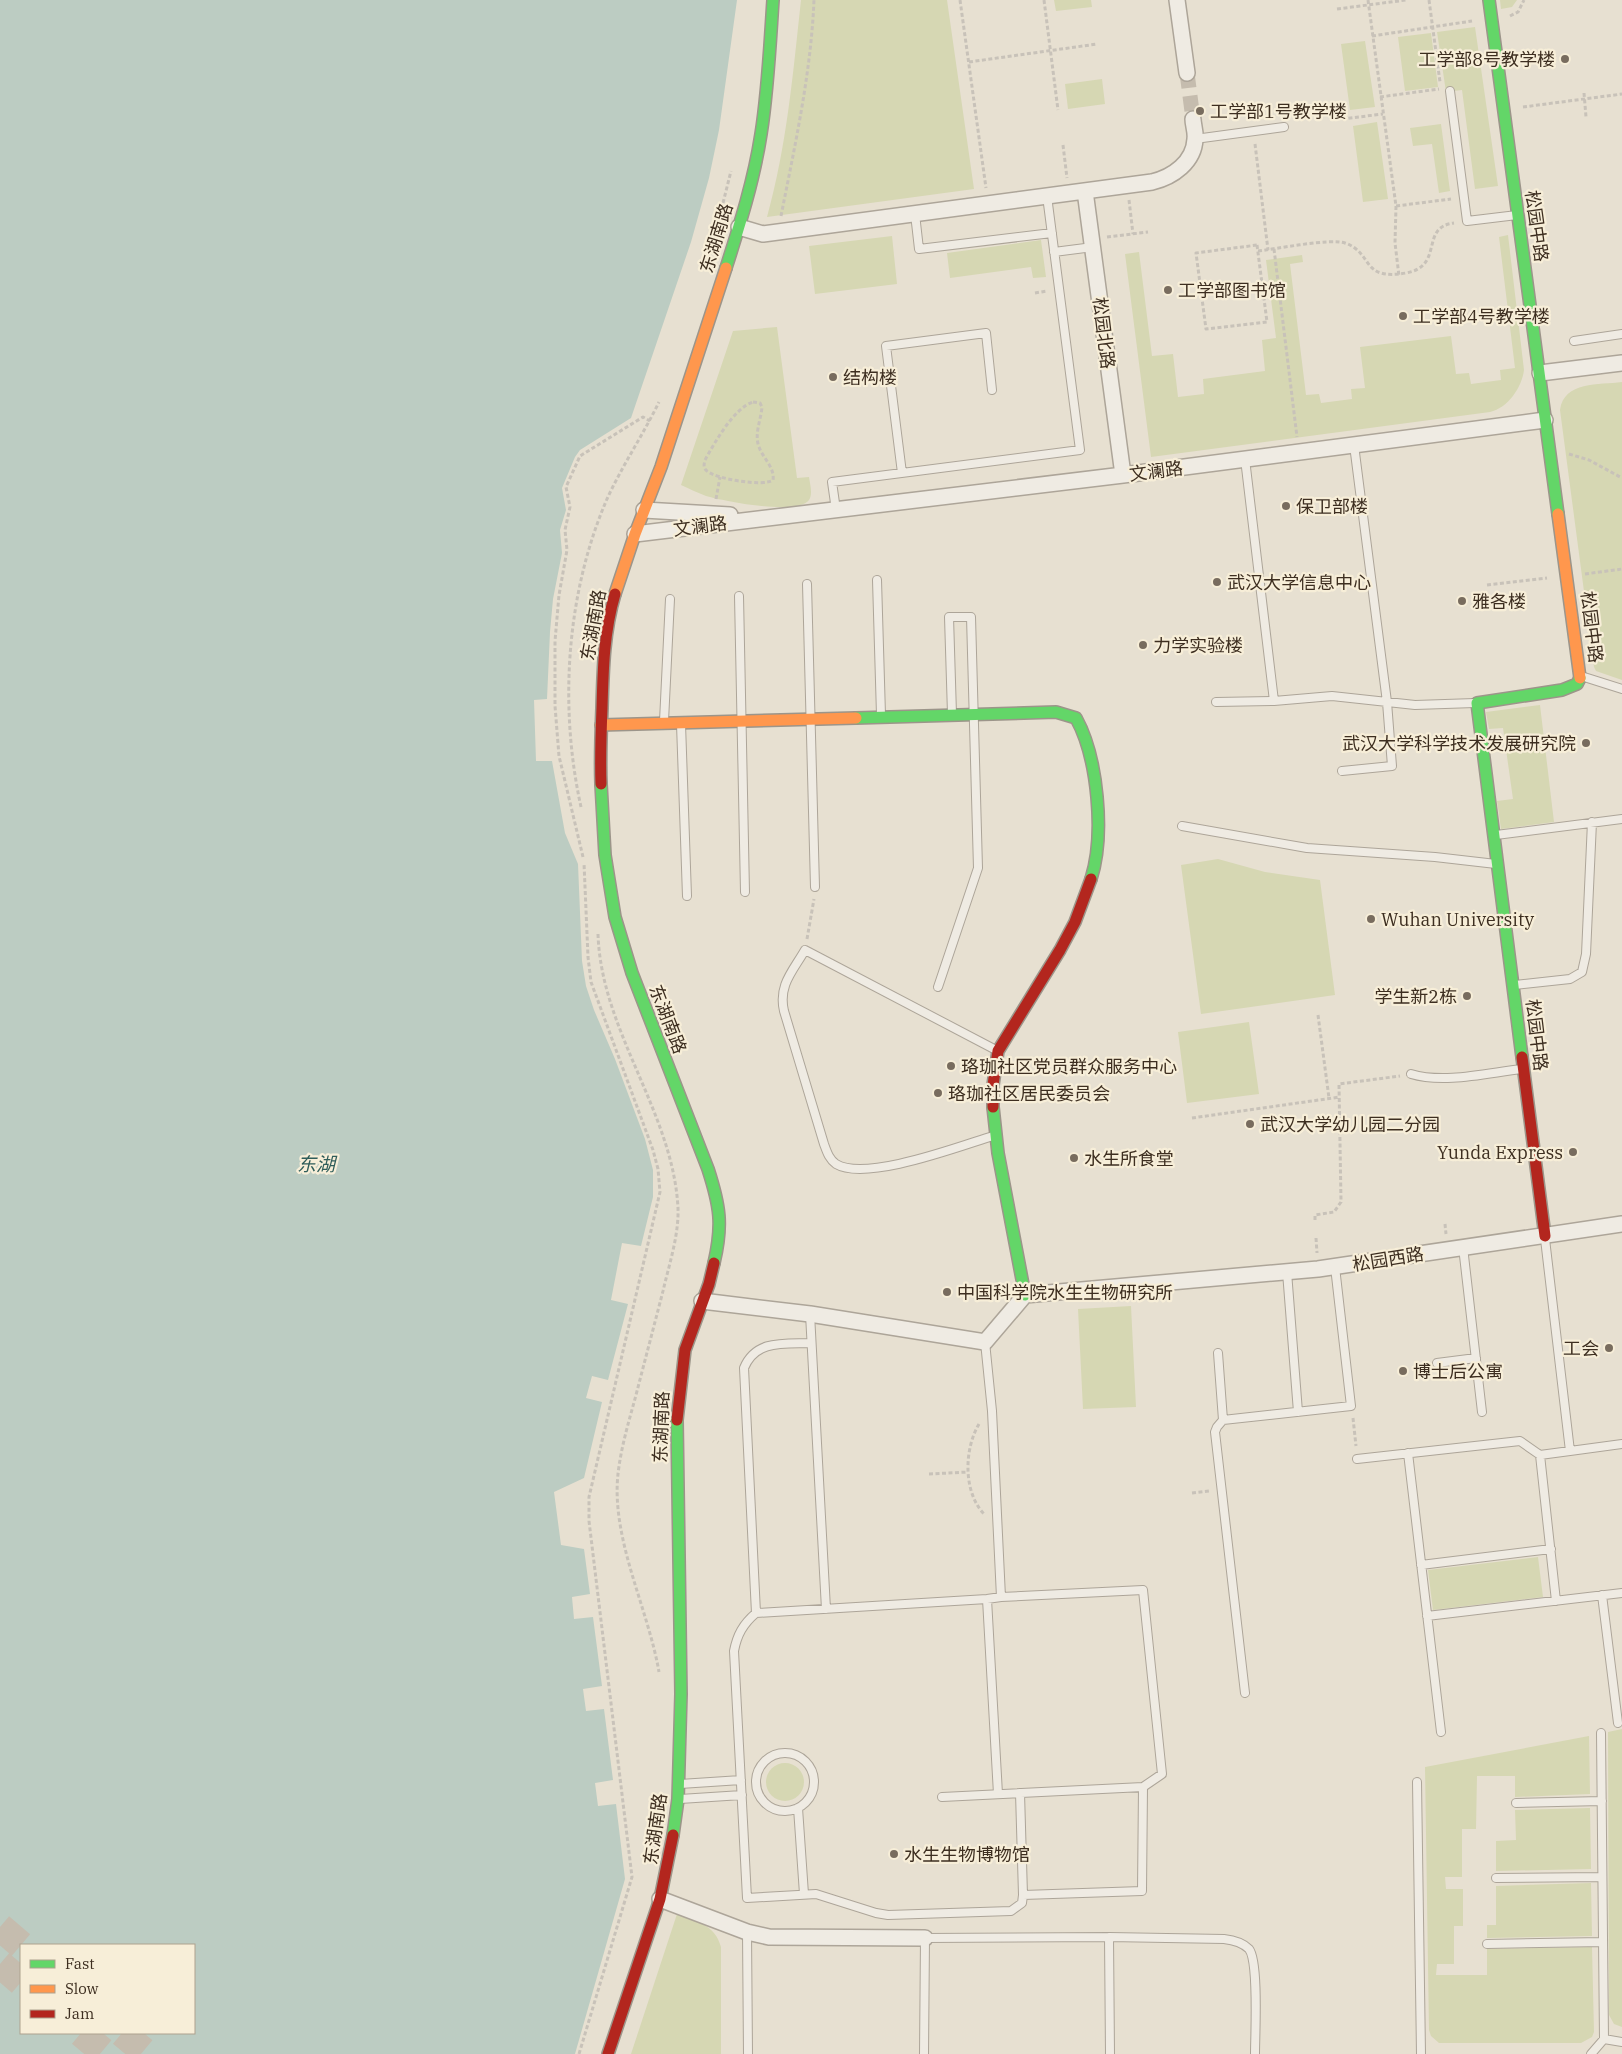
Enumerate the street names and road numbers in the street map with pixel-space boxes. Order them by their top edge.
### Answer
street label: 松园中路 [1521,189,1553,263]
street label: 东湖南路 [694,200,738,276]
street label: 松园北路 [1088,296,1120,370]
street label: 文澜路 [1128,456,1184,486]
street label: 文澜路 [672,511,728,541]
street label: 东湖南路 [575,588,611,662]
street label: 松园中路 [1576,590,1608,664]
street label: 东湖南路 [644,981,692,1057]
street label: 松园中路 [1521,998,1553,1072]
street label: 松园西路 [1351,1242,1425,1276]
street label: 东湖南路 [648,1391,674,1463]
street label: 东湖南路 [639,1792,671,1866]

